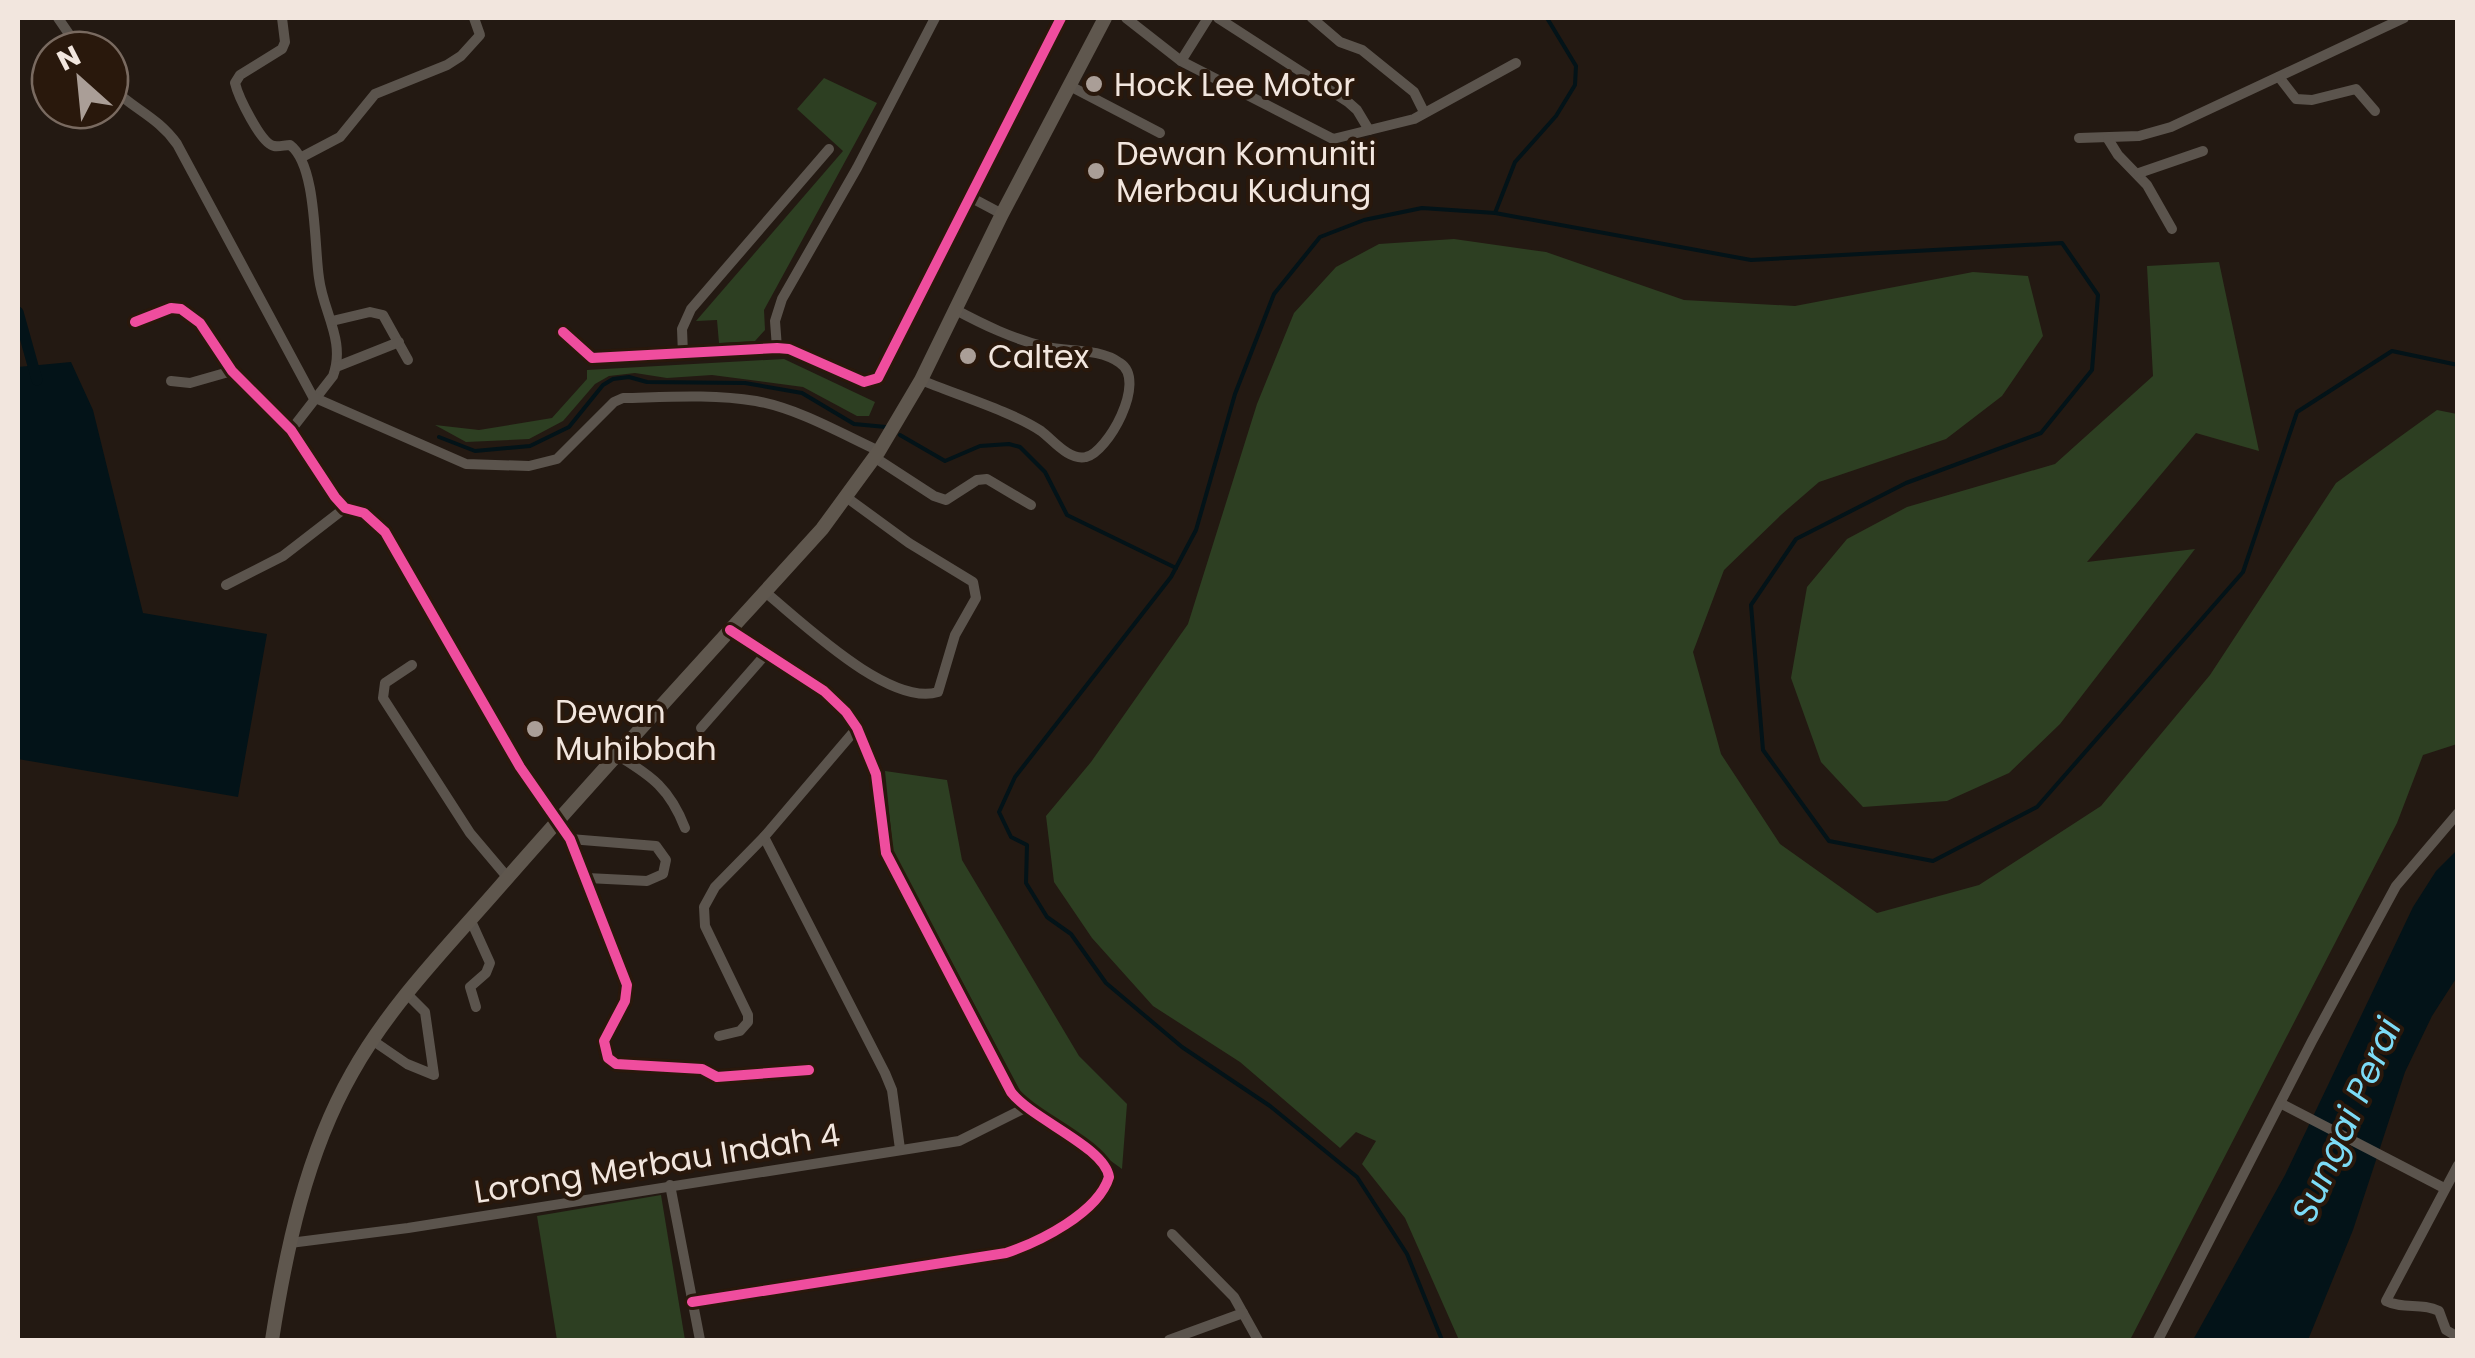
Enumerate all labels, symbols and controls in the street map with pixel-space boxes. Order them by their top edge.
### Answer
north arrow [30,30,130,130]
text: N [51,36,87,80]
place label: Hock Lee Motor [1114,62,1355,107]
marker: Hock Lee Motor [1083,73,1105,95]
place label: Dewan Komuniti Merbau Kudung [1116,131,1376,213]
marker: Dewan Komuniti Merbau Kudung [1085,160,1107,182]
place label: Caltex [988,334,1089,379]
marker: Caltex [957,345,979,367]
place label: Dewan Muhibbah [555,689,717,771]
marker: Dewan Muhibbah [524,718,546,740]
water label: Sungai Perai [2279,1009,2413,1230]
street label: Lorong Merbau Indah 4 [471,1112,843,1214]

